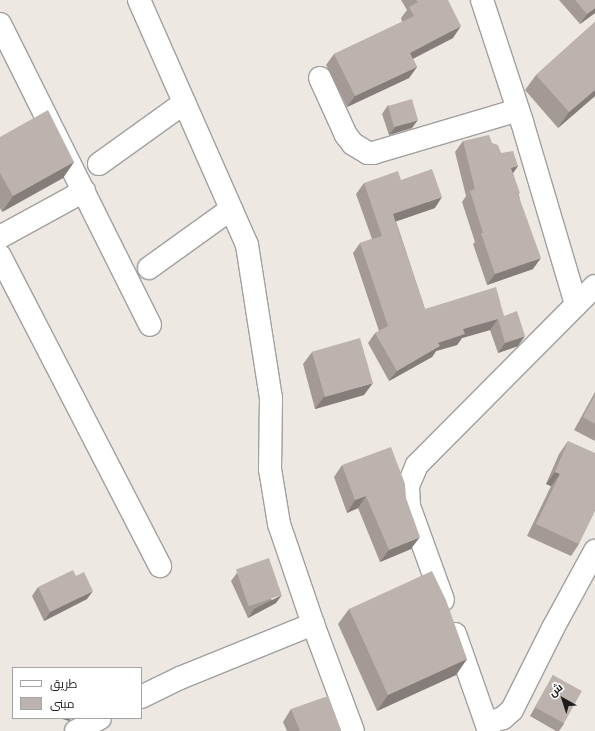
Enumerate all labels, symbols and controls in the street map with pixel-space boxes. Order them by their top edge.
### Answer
legend [12,667,142,719]
text: طريق [50,676,77,691]
north arrow [543,679,583,719]
text: ش [546,680,565,700]
text: مبنى [50,696,75,711]

